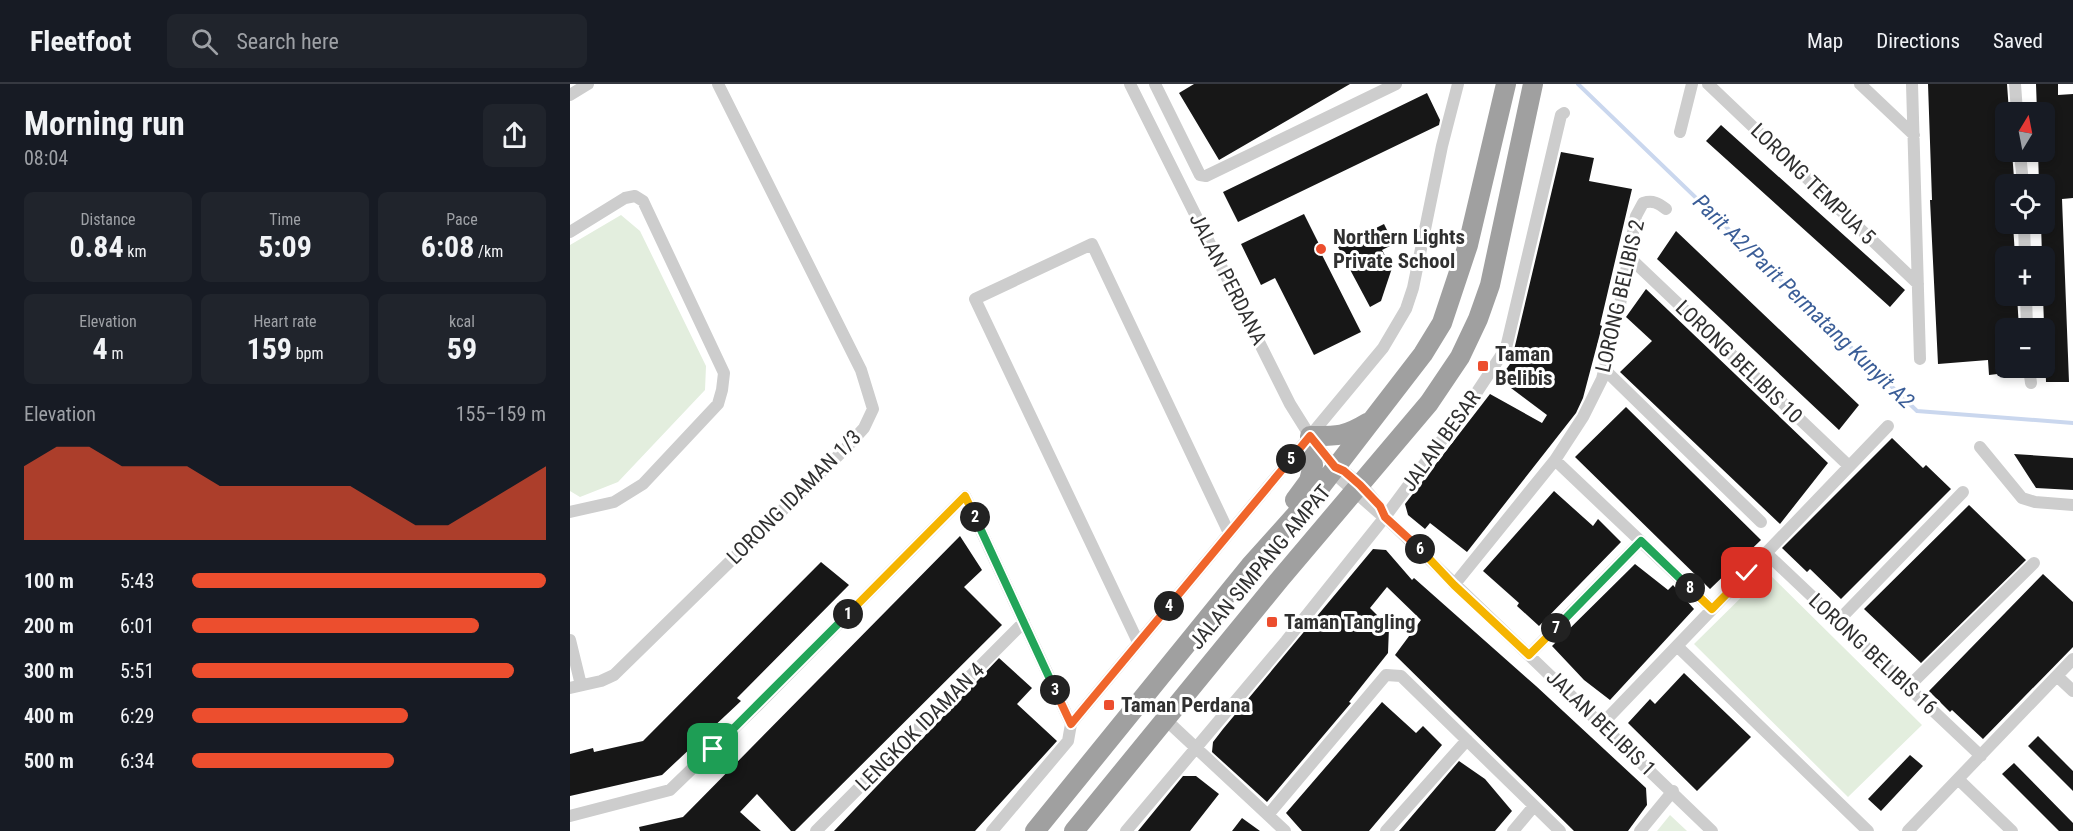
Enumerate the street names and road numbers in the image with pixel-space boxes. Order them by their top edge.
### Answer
street label: LORONG TEMPUA 5 [1746,119,1880,249]
street label: JALAN PERDANA [1184,209,1272,349]
street label: LORONG BELIBIS 2 [1591,217,1649,375]
street label: LORONG BELIBIS 10 [1671,296,1807,428]
street label: JALAN BESAR [1397,386,1485,496]
street label: LORONG IDAMAN 1/3 [722,425,866,569]
street label: JALAN SIMPANG AMPAT [1184,480,1336,654]
street label: LORONG BELIBIS 16 [1804,589,1942,719]
street label: LENGKOK IDAMAN 4 [851,658,989,796]
street label: JALAN BELIBIS 1 [1542,665,1660,781]

